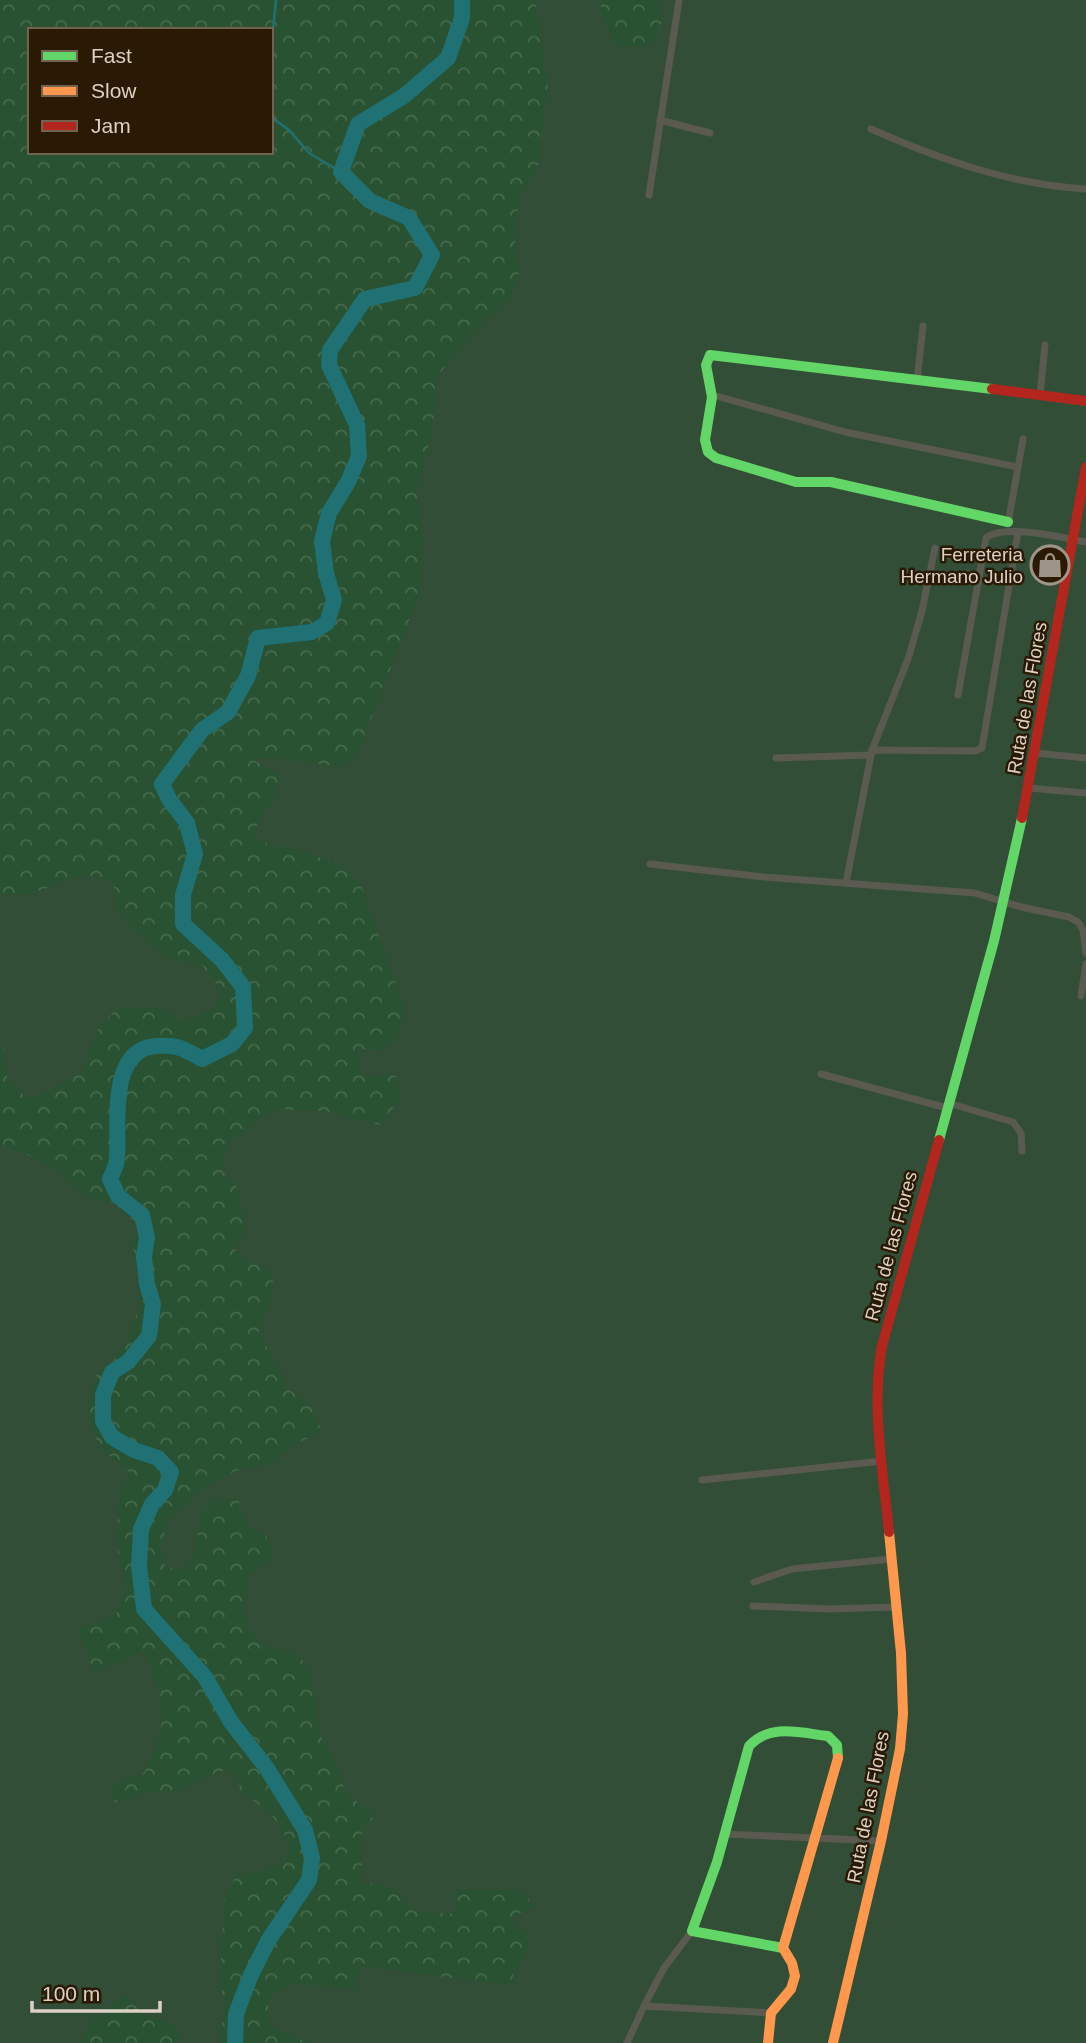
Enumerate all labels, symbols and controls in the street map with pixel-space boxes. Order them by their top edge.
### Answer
legend [28,28,273,154]
text: Fast [91,44,132,67]
text: Slow [91,79,137,102]
text: Jam [91,114,131,137]
place label: Ferreteria Hermano Julio [901,544,1023,587]
shop icon: Ferreteria Hermano Julio [1029,544,1071,586]
street label: Ruta de las Flores [1003,620,1051,776]
street label: Ruta de las Flores [861,1169,921,1323]
street label: Ruta de las Flores [843,1729,893,1885]
scale bar [32,1969,159,2013]
text: 100 m [42,1982,100,2005]

